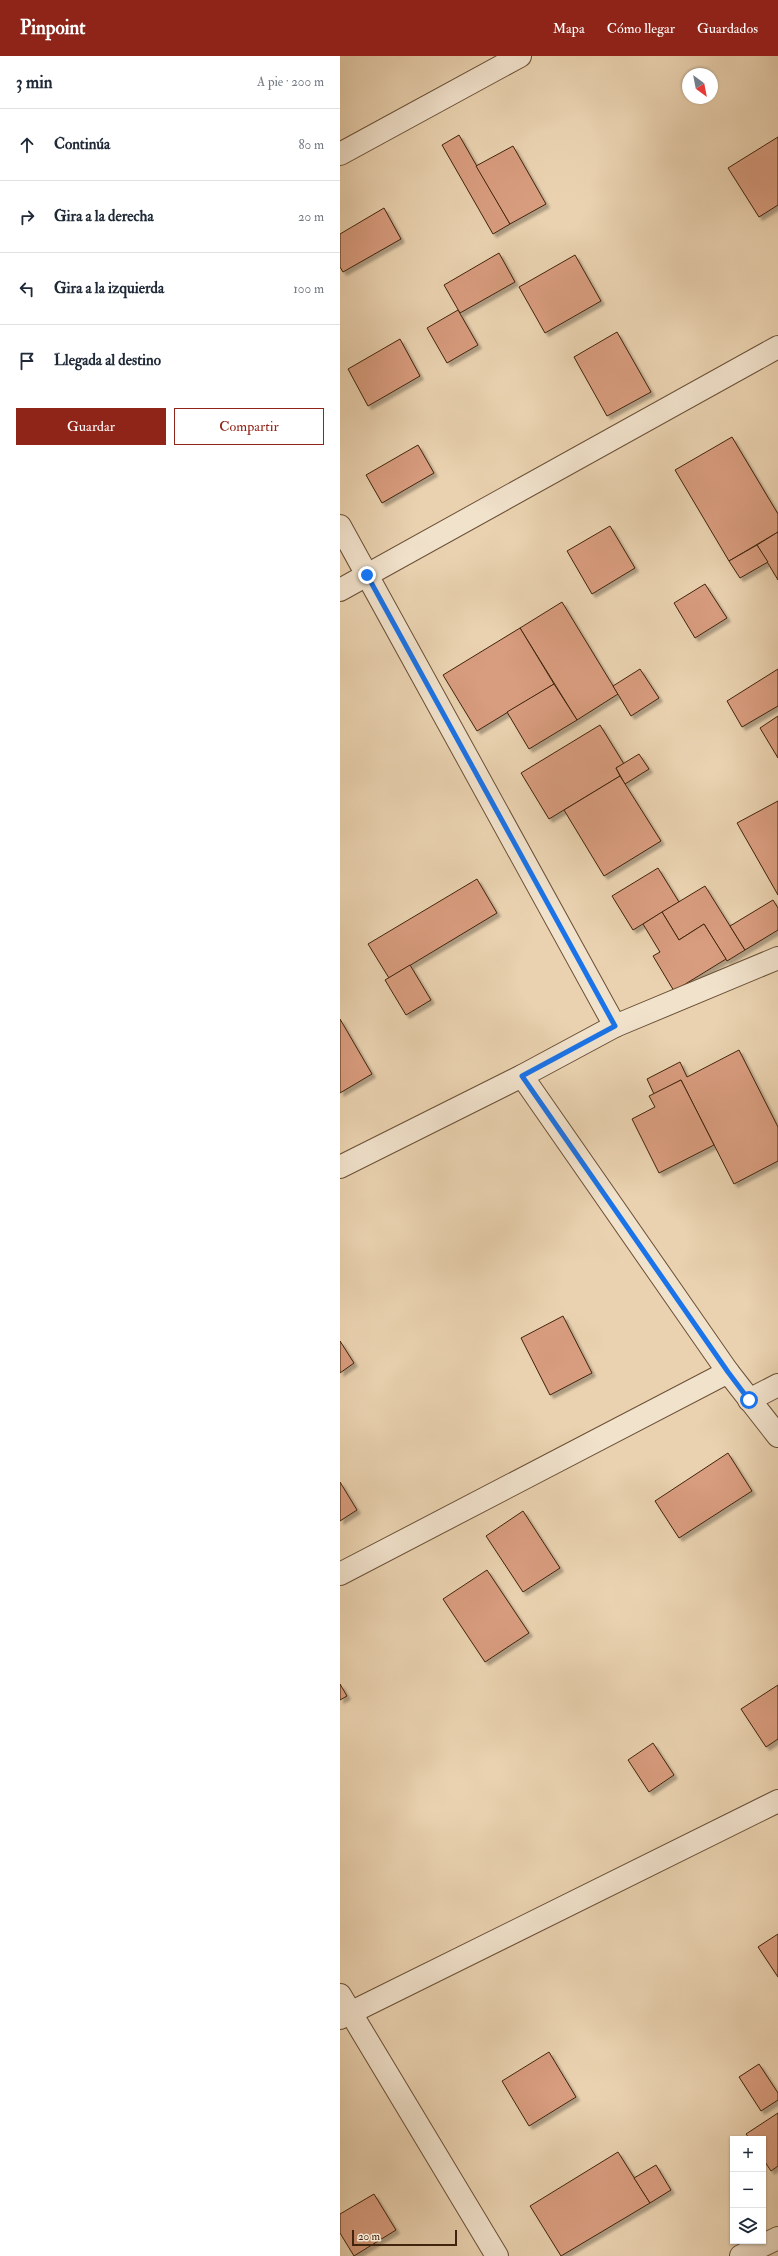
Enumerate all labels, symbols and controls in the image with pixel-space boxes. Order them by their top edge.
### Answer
text: Pinpoint [20,16,85,40]
text: Mapa [553,20,585,37]
text: Cómo llegar [607,20,675,37]
text: Guardados [697,20,758,37]
north arrow [682,68,718,104]
text: 3 min [16,72,53,93]
text: A pie · 200 m [257,74,324,90]
icon: ahead [16,134,38,156]
text: Continúa [54,135,110,154]
text: 80 m [298,137,324,153]
icon: right [16,206,38,228]
text: Gira a la derecha [54,207,154,226]
text: 20 m [298,209,324,225]
icon: left [16,278,38,300]
text: Gira a la izquierda [54,279,164,298]
text: 100 m [293,281,324,297]
icon: arrive [16,350,38,372]
text: Llegada al destino [54,351,161,370]
button: Guardar [16,408,166,445]
button: Compartir [174,408,324,445]
route end [358,566,376,584]
route start [740,1391,758,1409]
map controls [730,2136,766,2244]
button: + [730,2136,766,2172]
button: − [730,2172,766,2208]
button: layers [730,2208,766,2244]
scale bar [352,2228,457,2247]
text: 20 m [358,2230,380,2243]

